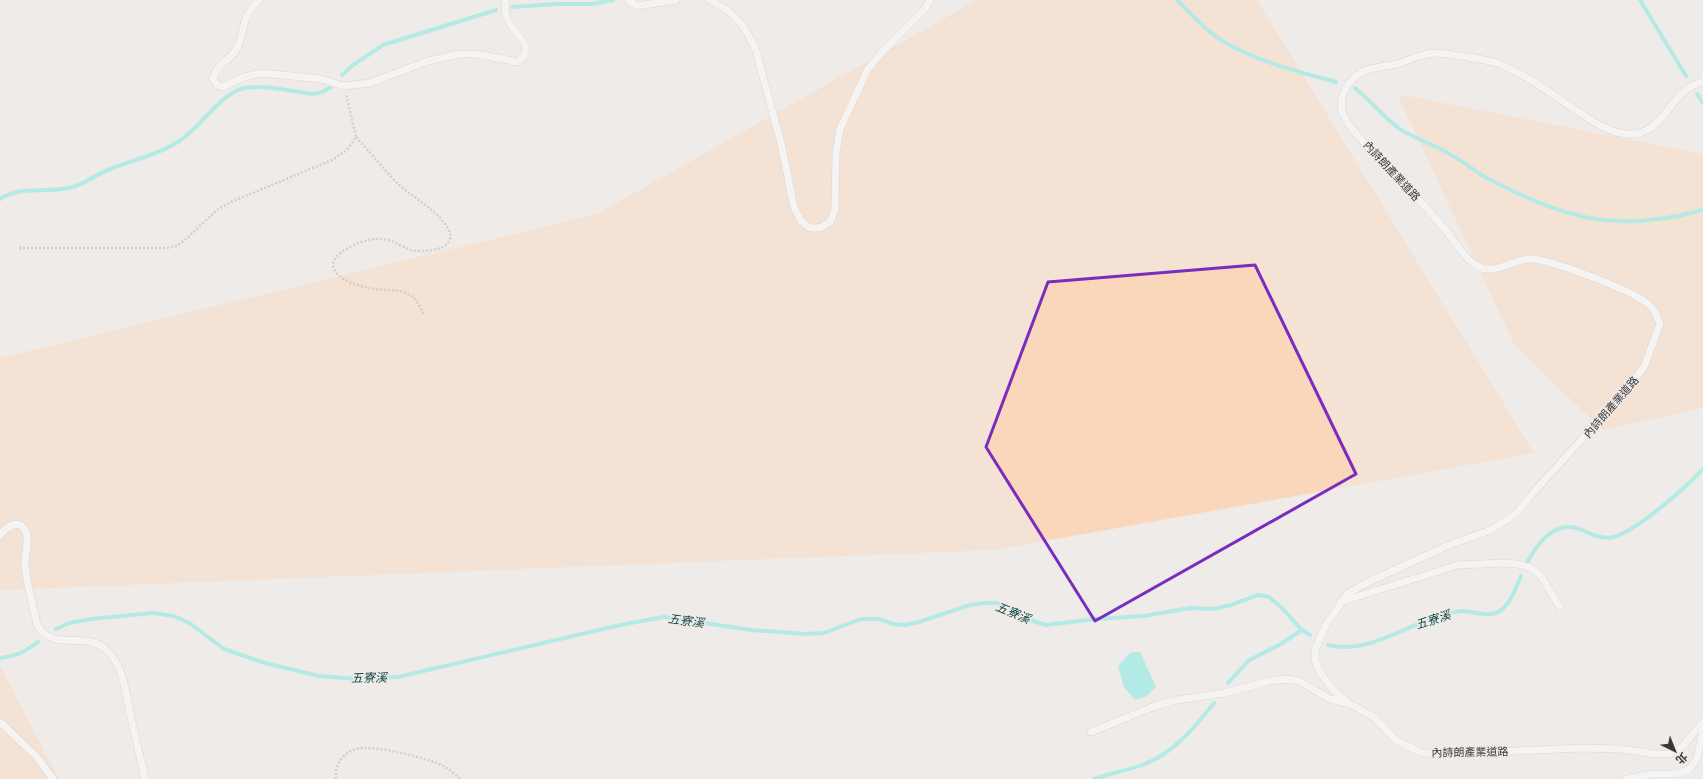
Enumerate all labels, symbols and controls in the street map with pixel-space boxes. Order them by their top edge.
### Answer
street label: 內詩朗產業道路 [1361,138,1423,204]
street label: 內詩朗產業道路 [1580,373,1642,441]
water label: 五寮溪 [994,599,1035,627]
water label: 五寮溪 [1413,606,1454,632]
water label: 五寮溪 [667,611,707,631]
water label: 五寮溪 [351,670,389,685]
north arrow [1655,731,1695,771]
street label: 內詩朗產業道路 [1431,744,1509,760]
text: 北 [1673,749,1691,767]

